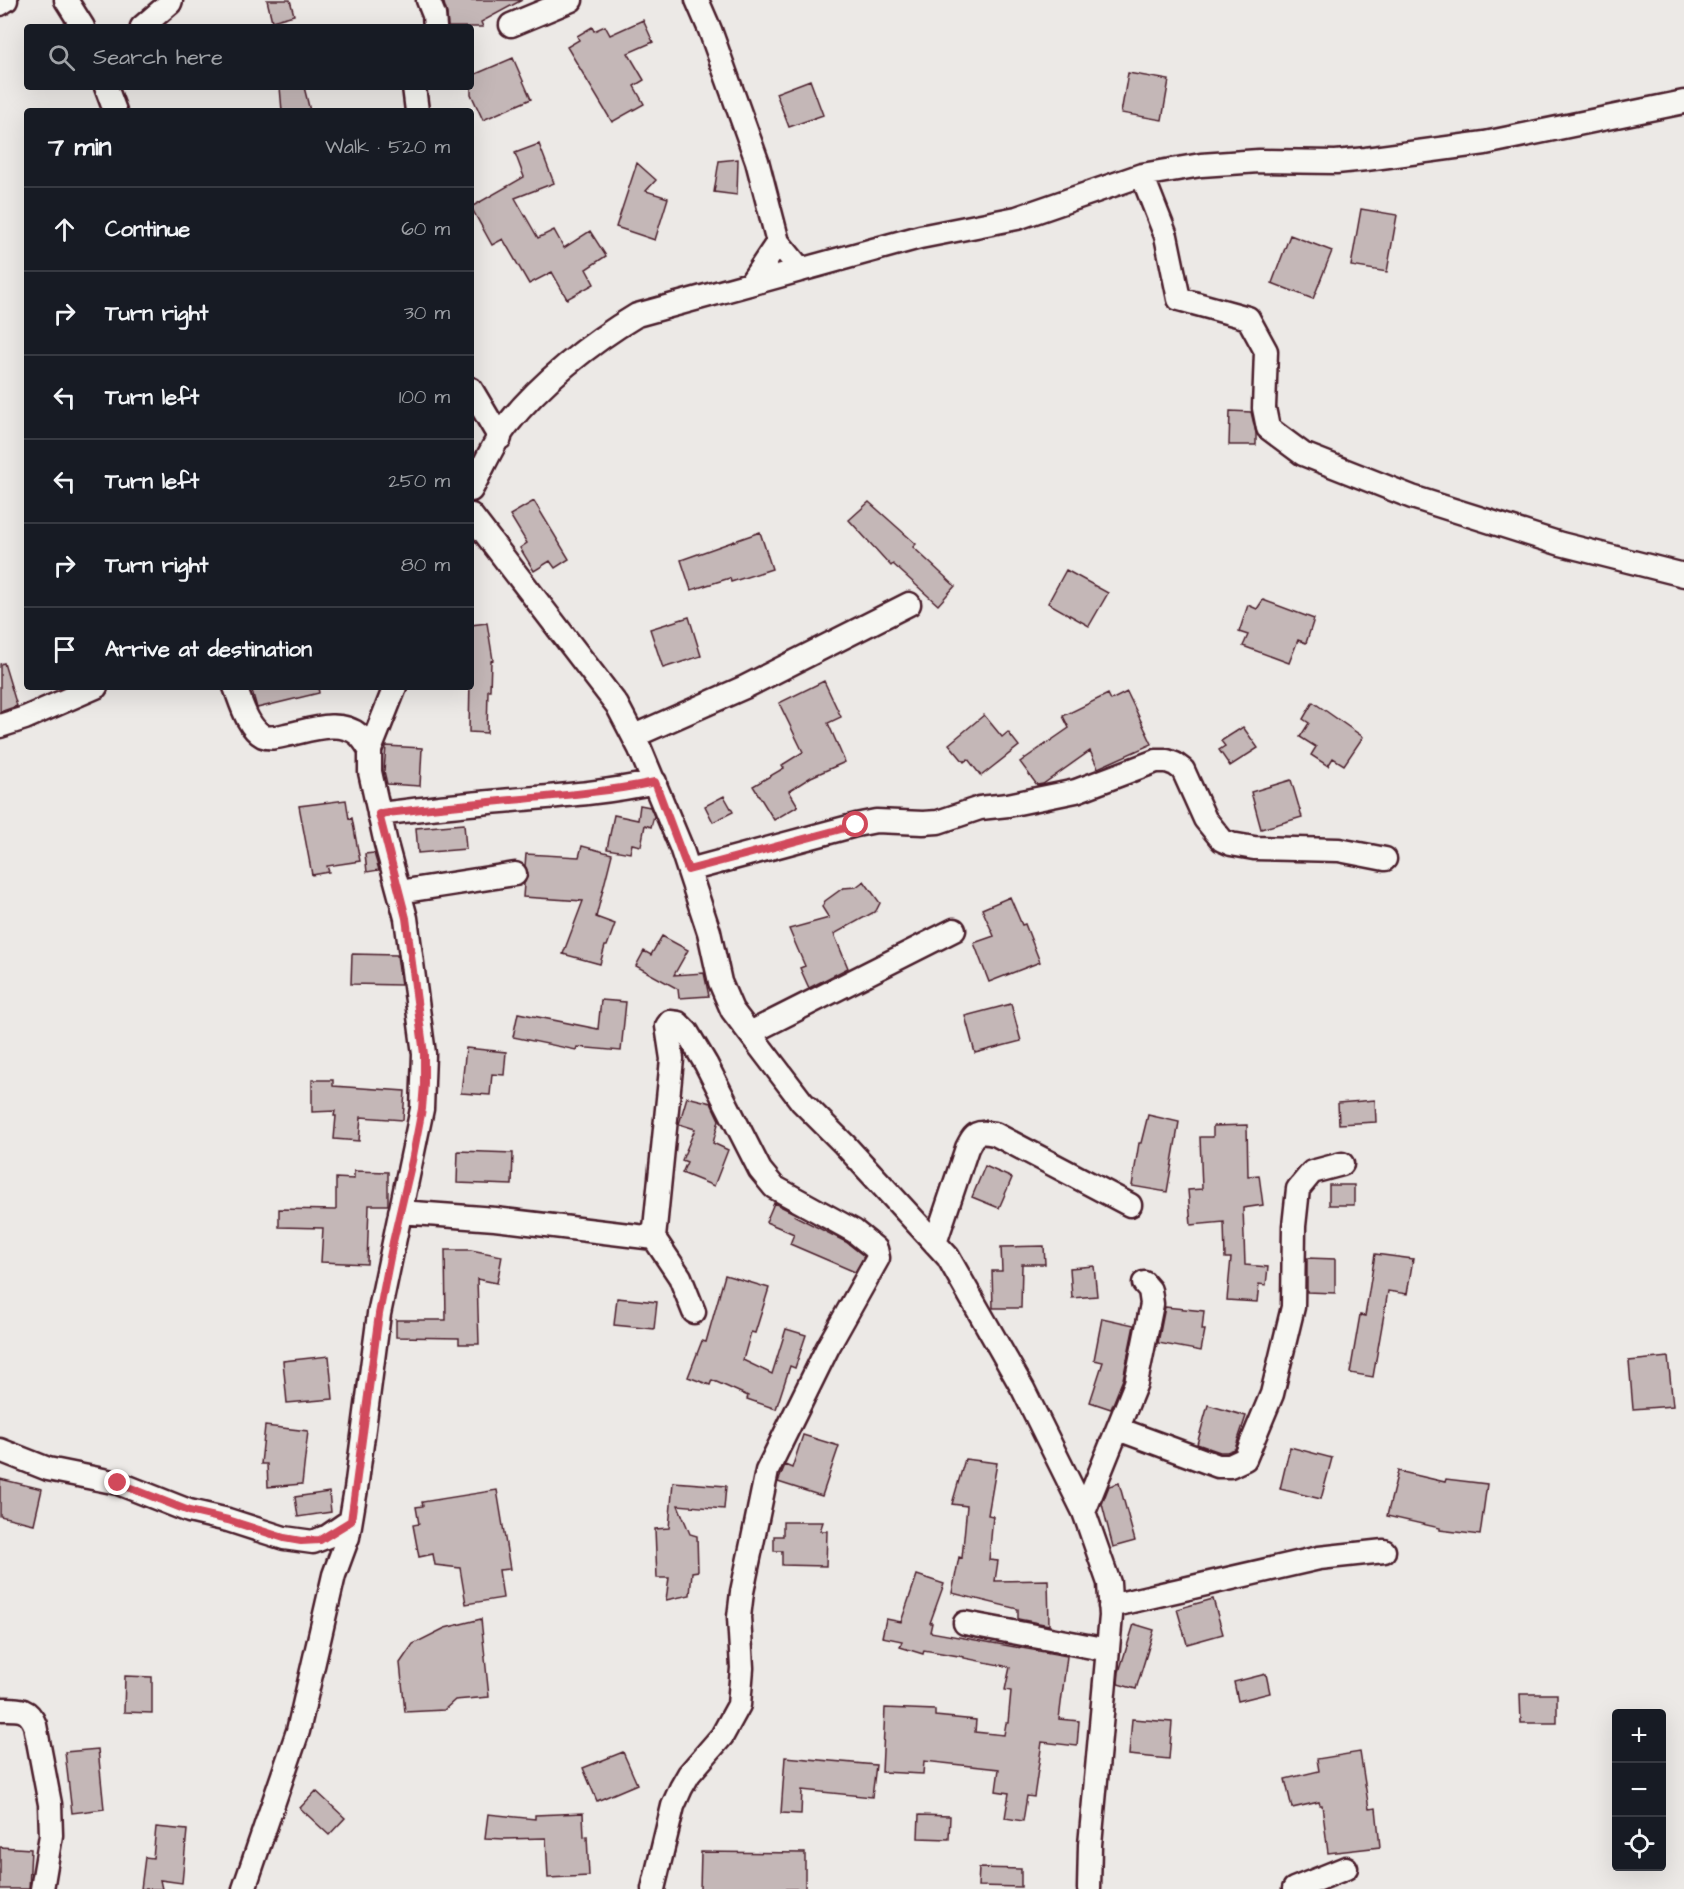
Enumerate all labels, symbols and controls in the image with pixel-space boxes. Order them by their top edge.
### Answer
search box [24,24,474,90]
icon: search [45,41,78,74]
text: Search here [93,42,223,73]
text: 7 min [48,129,112,165]
text: Walk · 520 m [325,133,450,161]
icon: ahead [48,213,81,246]
text: Continue [105,214,190,245]
text: 60 m [401,215,450,243]
icon: right [48,297,81,330]
text: Turn right [105,298,208,329]
text: 30 m [404,299,450,327]
icon: left [48,381,81,414]
text: Turn left [105,382,199,413]
text: 100 m [399,383,450,411]
icon: left [48,465,81,498]
text: Turn left [105,466,199,497]
text: 250 m [388,467,450,495]
icon: right [48,549,81,582]
text: Turn right [105,550,208,581]
text: 80 m [401,551,450,579]
icon: arrive [48,633,81,666]
text: Arrive at destination [105,634,312,665]
route start [842,811,868,837]
route end [104,1469,130,1495]
map controls [1612,1709,1666,1871]
button: + [1612,1709,1666,1763]
button: − [1612,1763,1666,1817]
button: locate [1612,1817,1666,1871]

